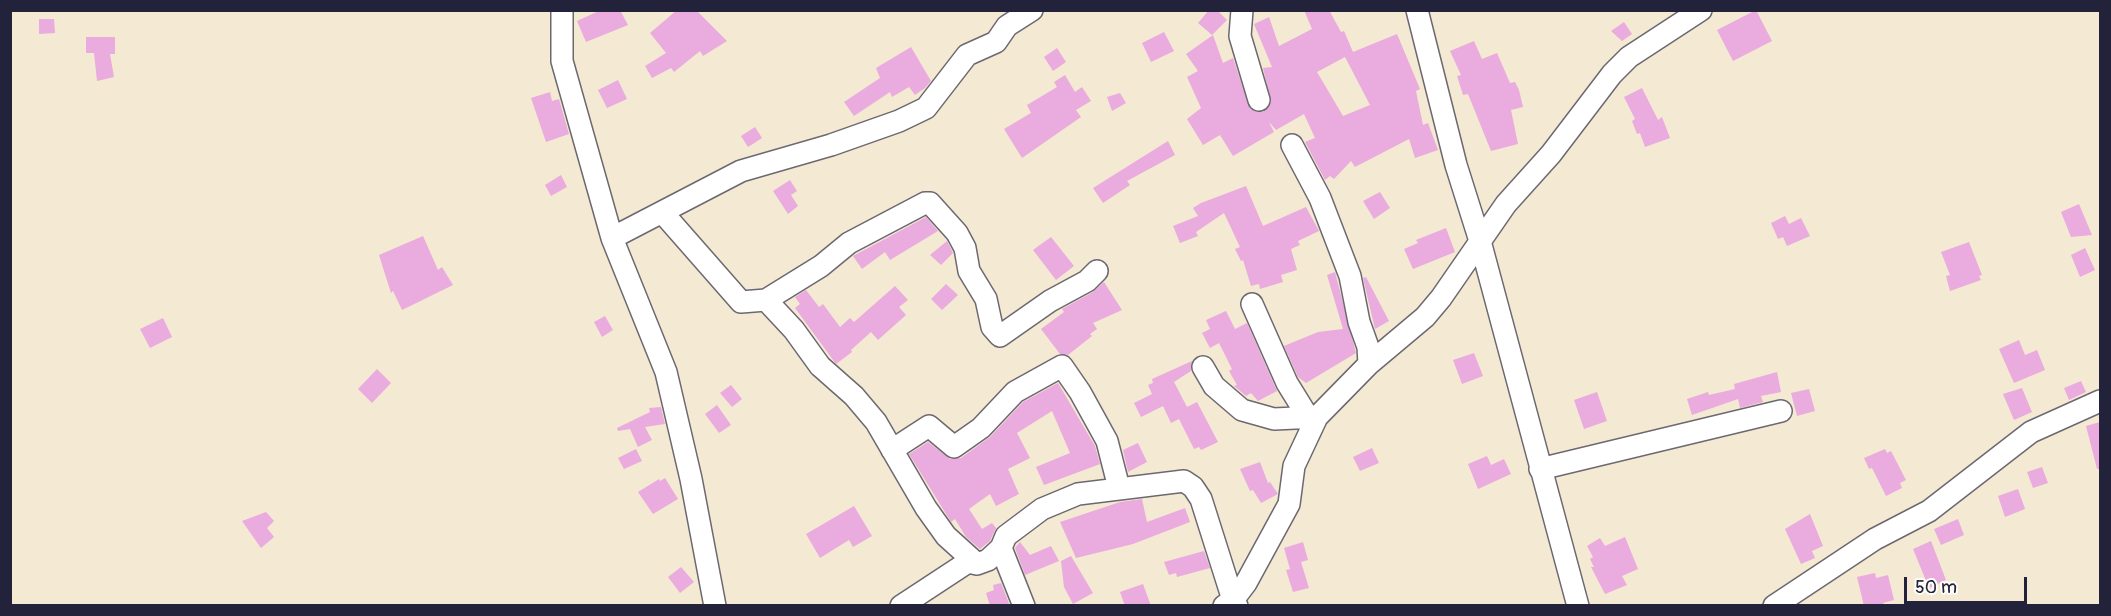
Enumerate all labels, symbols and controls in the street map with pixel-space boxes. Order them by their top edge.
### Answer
scale bar [1907,565,2030,603]
text: 50 m [1915,576,1957,599]

